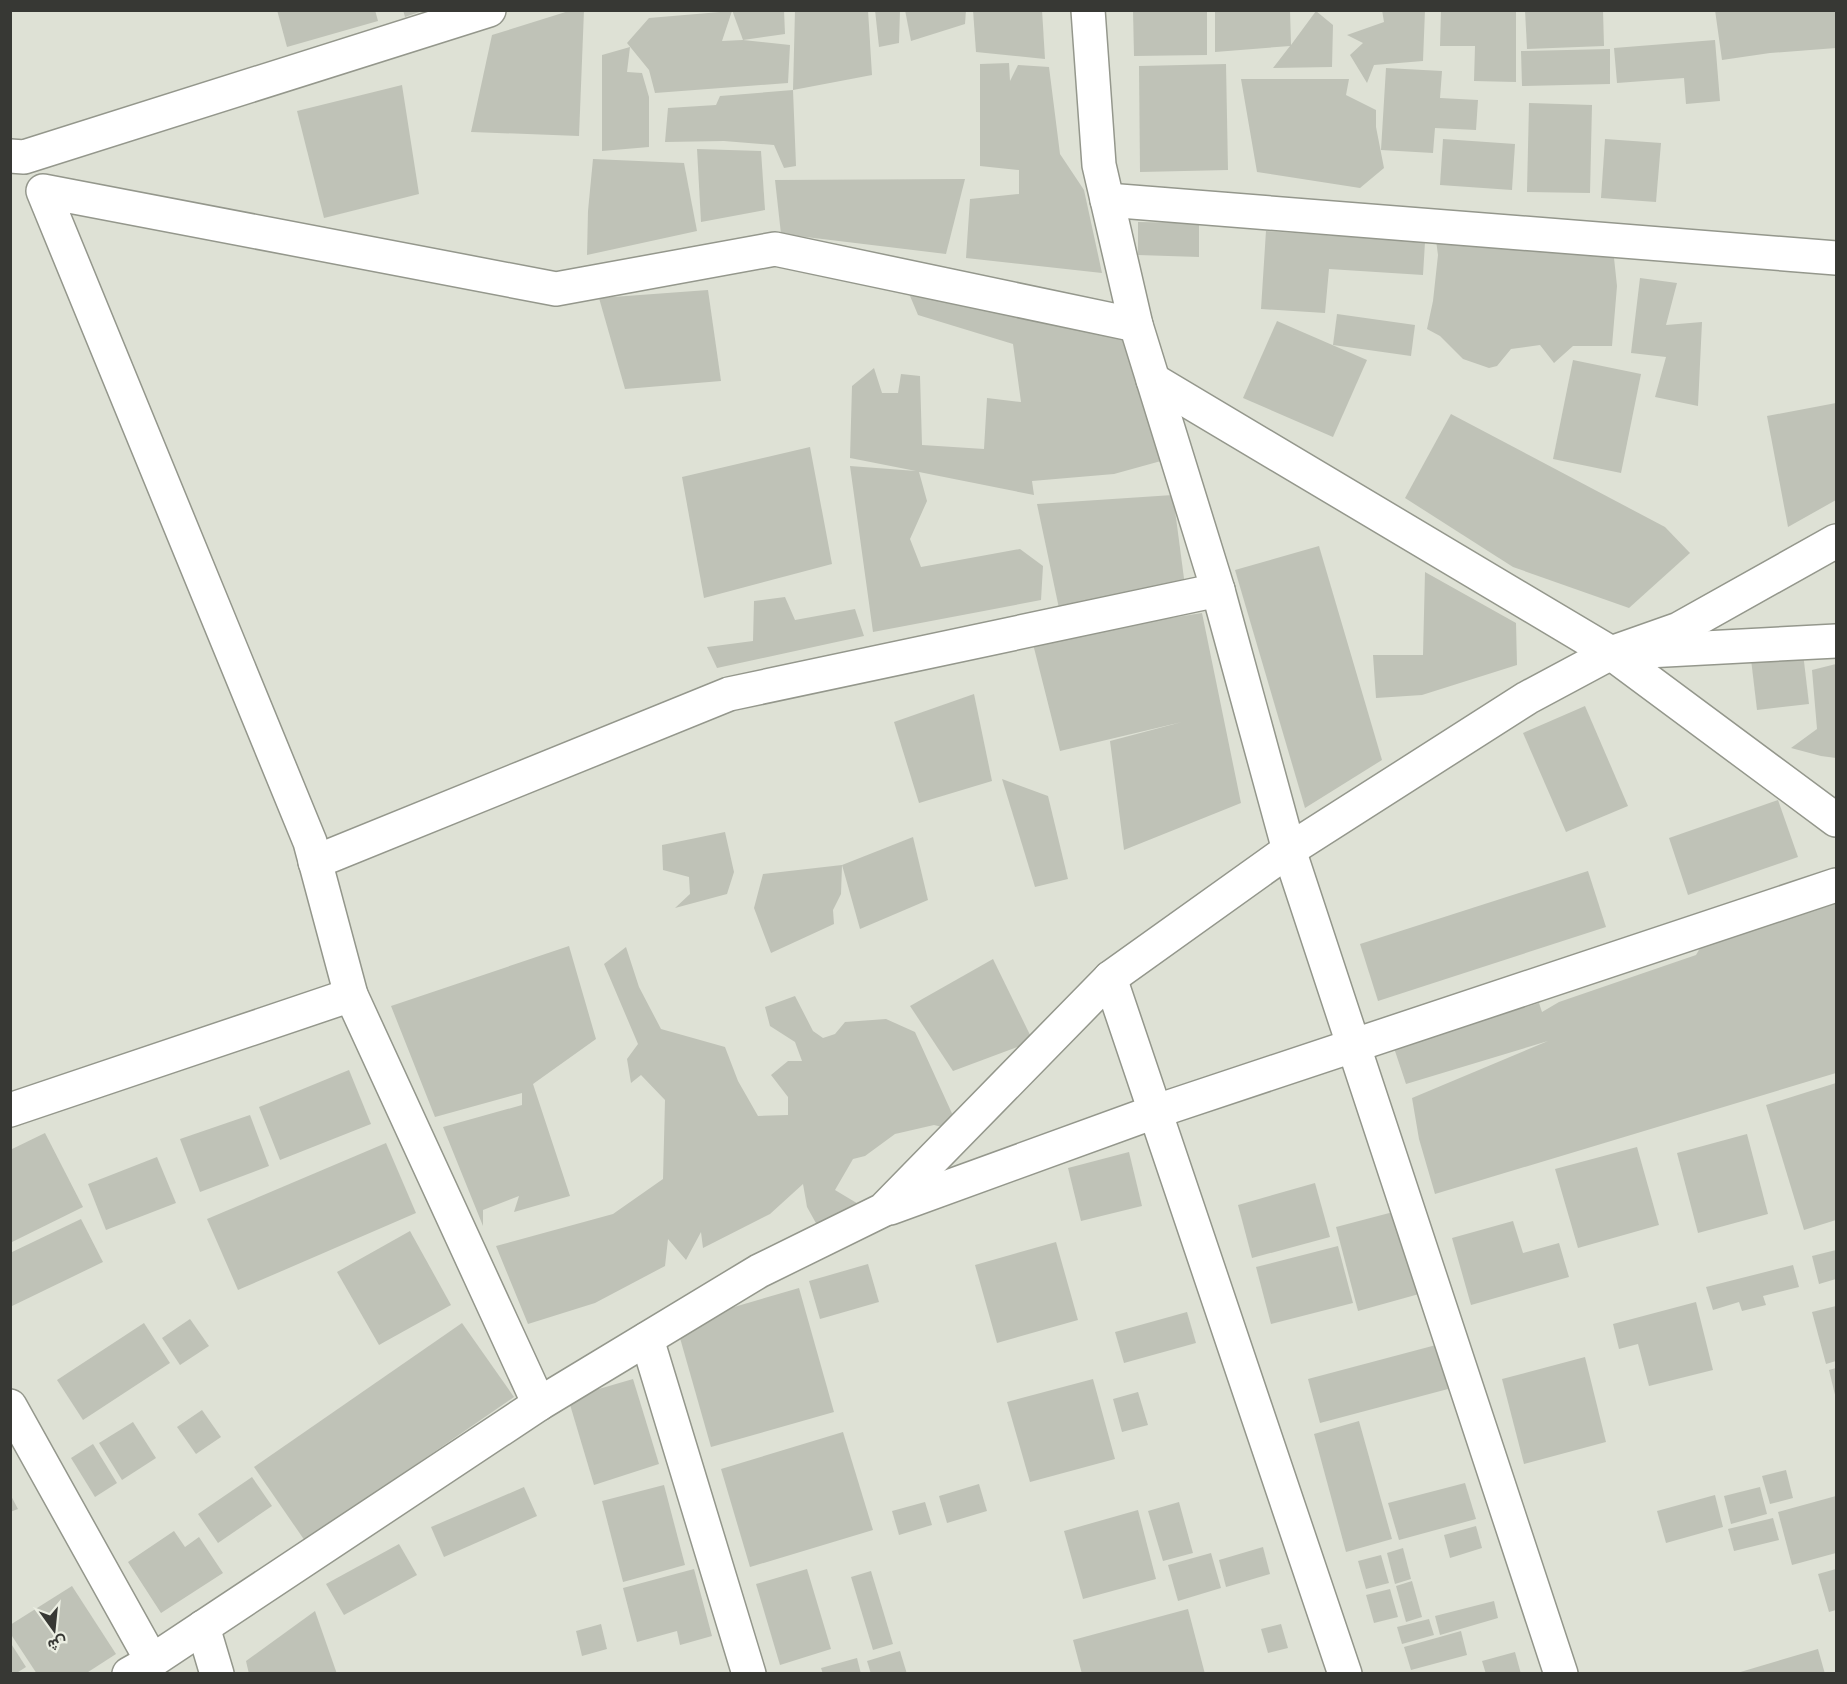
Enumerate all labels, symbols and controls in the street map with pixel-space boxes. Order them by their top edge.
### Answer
north arrow [24,1600,84,1660]
text: ش [46,1632,70,1657]

